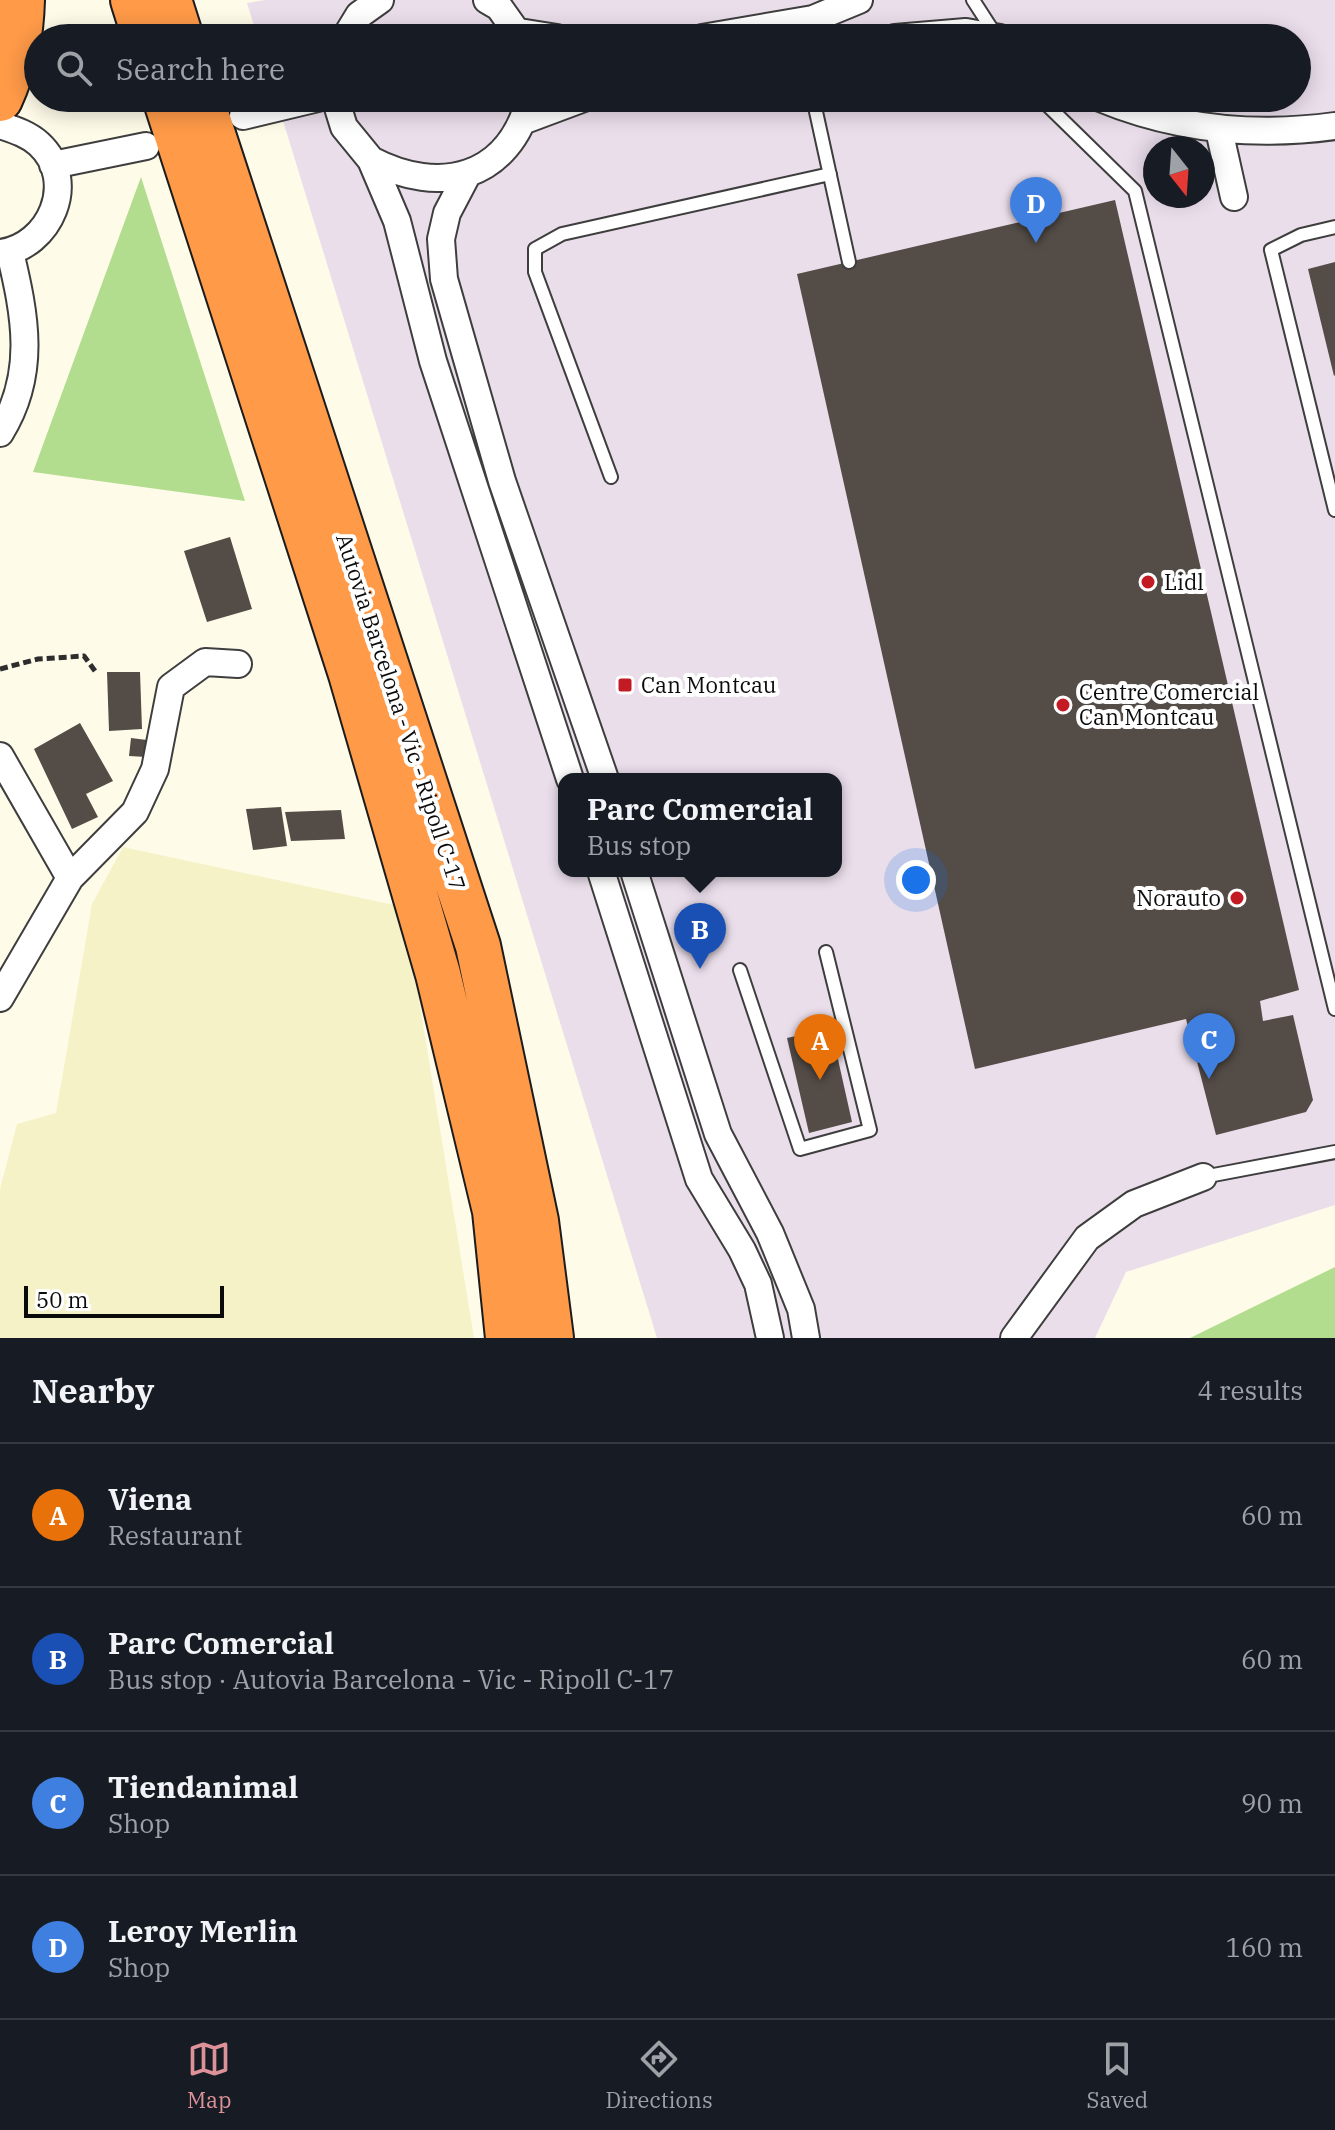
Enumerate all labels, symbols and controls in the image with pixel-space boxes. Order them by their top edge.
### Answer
search box [24,24,1311,112]
icon: search [52,46,96,90]
text: Search here [116,49,285,88]
north arrow [1143,136,1215,208]
pin: D [1010,177,1062,243]
street label: Autovia Barcelona - Vic - Ripoll C-17 [330,530,473,894]
place label: Lidl [1164,567,1204,596]
marker: Lidl [1139,573,1157,591]
place label: Can Montcau [641,670,776,699]
marker: Can Montcau [616,676,634,694]
place label: Centre Comercial Can Montcau [1079,677,1259,731]
marker: Centre Comercial Can Montcau [1054,696,1072,714]
popup [558,773,842,877]
text: Parc Comercial [587,789,813,828]
text: Bus stop [587,828,691,862]
your location [896,860,936,900]
place label: Norauto [1136,883,1221,912]
marker: Norauto [1228,889,1246,907]
pin: B [674,903,726,969]
pin: C [1183,1013,1235,1079]
pin: A [794,1014,846,1080]
scale bar [24,1282,224,1318]
text: 50 m [36,1285,88,1314]
text: Nearby [32,1368,154,1412]
text: 4 results [1197,1373,1303,1407]
text: Viena [108,1479,192,1518]
text: A [49,1498,67,1532]
text: 60 m [1241,1498,1303,1532]
text: Restaurant [108,1518,242,1552]
text: Parc Comercial [108,1623,334,1662]
text: B [49,1642,67,1676]
text: 60 m [1241,1642,1303,1676]
text: Bus stop · Autovia Barcelona - Vic - Ripoll C-17 [108,1662,674,1696]
text: Tiendanimal [108,1767,298,1806]
text: C [49,1786,67,1820]
text: 90 m [1241,1786,1303,1820]
text: Shop [108,1806,170,1840]
text: Leroy Merlin [108,1911,298,1950]
text: D [48,1930,68,1964]
text: 160 m [1225,1930,1303,1964]
text: Shop [108,1950,170,1984]
tab: Map [187,2037,232,2114]
tab: Directions [605,2037,713,2114]
tab: Saved [1086,2037,1148,2114]

